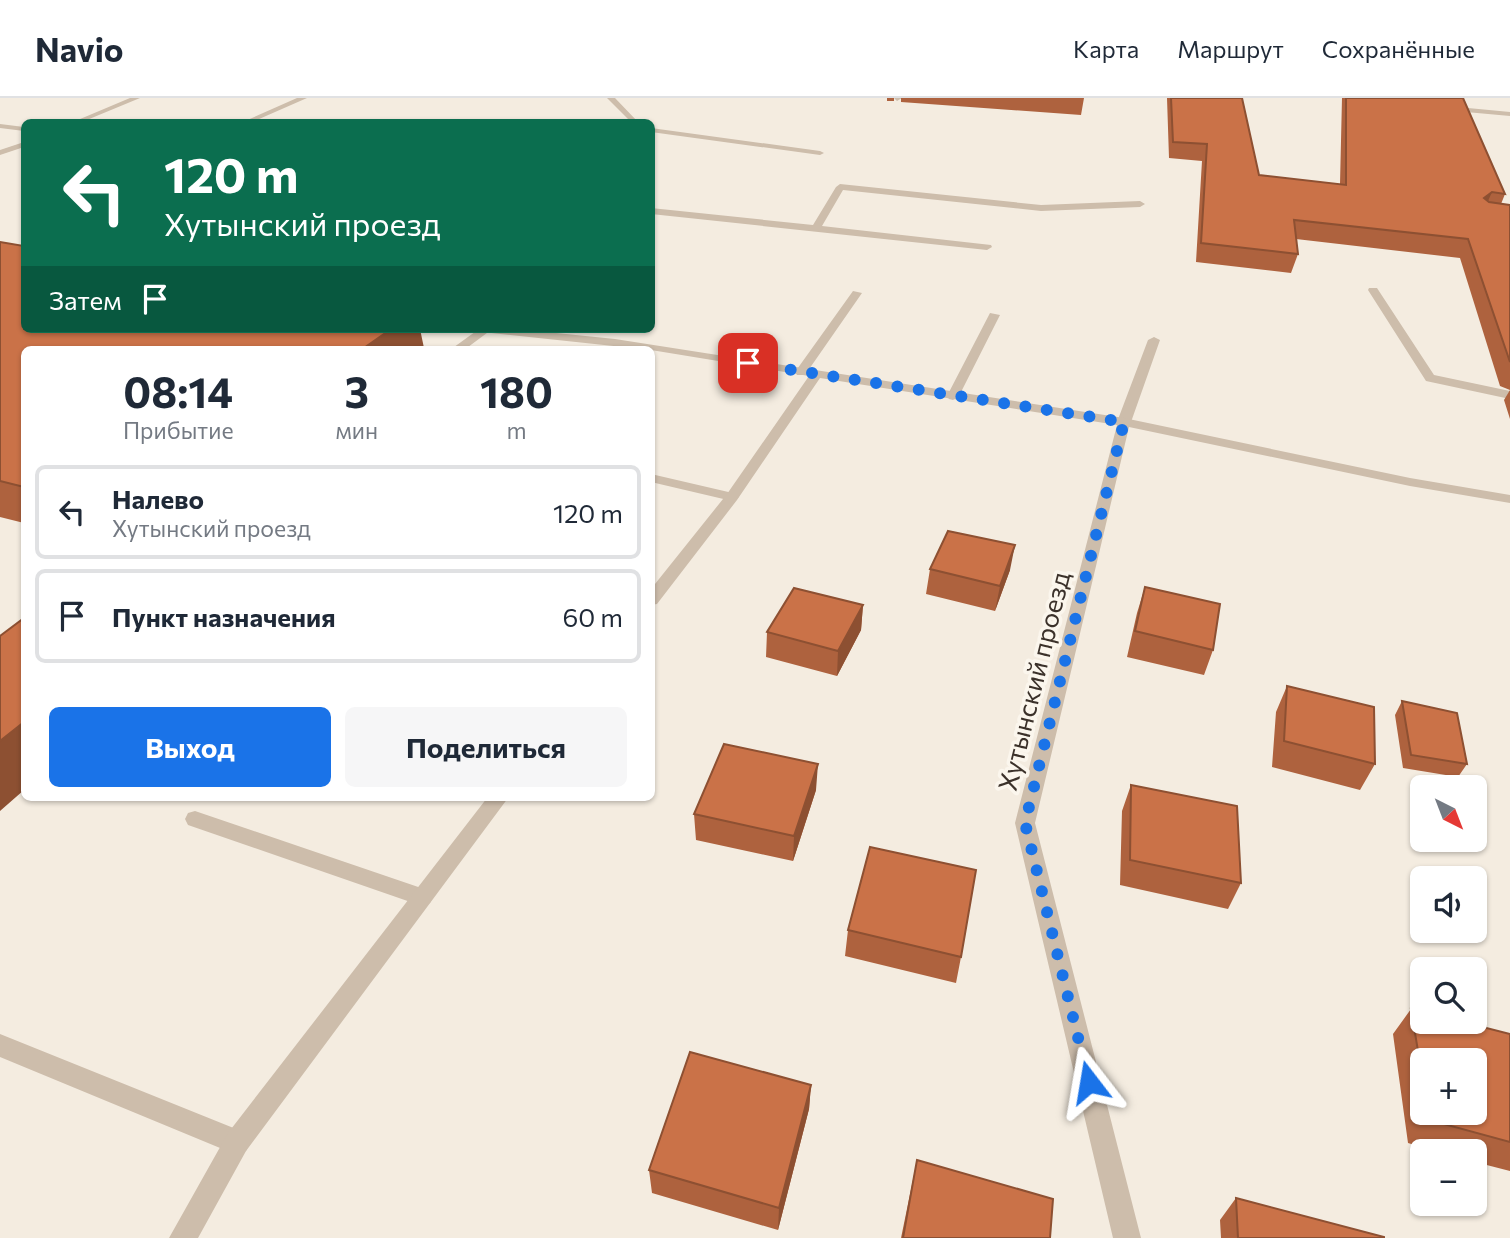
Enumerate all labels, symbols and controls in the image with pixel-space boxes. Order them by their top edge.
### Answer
text: Navio [35,28,124,69]
text: Карта [1073,34,1139,63]
text: Маршрут [1177,34,1284,63]
text: Сохранённые [1322,34,1475,63]
text: 120 m [164,143,298,203]
icon: left [49,147,140,238]
text: Хутынский проезд [164,203,441,243]
icon: arrive [136,280,174,318]
text: Затем [49,284,122,315]
pin [718,333,778,393]
icon: arrive [729,344,767,382]
text: 08:14 [123,365,233,417]
text: 3 [345,365,369,417]
text: 180 [480,365,553,417]
text: Прибытие [123,416,234,444]
text: мин [335,416,378,444]
text: m [507,416,527,444]
text: Налево [112,483,204,514]
icon: left [53,493,91,531]
text: 120 m [553,497,623,528]
text: Хутынский проезд [112,514,311,542]
street label: Хутынский проезд [991,568,1075,794]
icon: arrive [53,597,91,635]
text: Пункт назначения [112,601,336,632]
text: 60 m [563,601,623,632]
button: Выход [49,707,331,787]
button: Поделиться [345,707,627,787]
north arrow [1410,775,1488,852]
map controls [1410,775,1487,1216]
button: sound [1410,866,1487,943]
button: search [1410,957,1487,1034]
position arrow [1052,1045,1126,1119]
button: + [1410,1048,1487,1125]
button: − [1410,1139,1487,1216]

